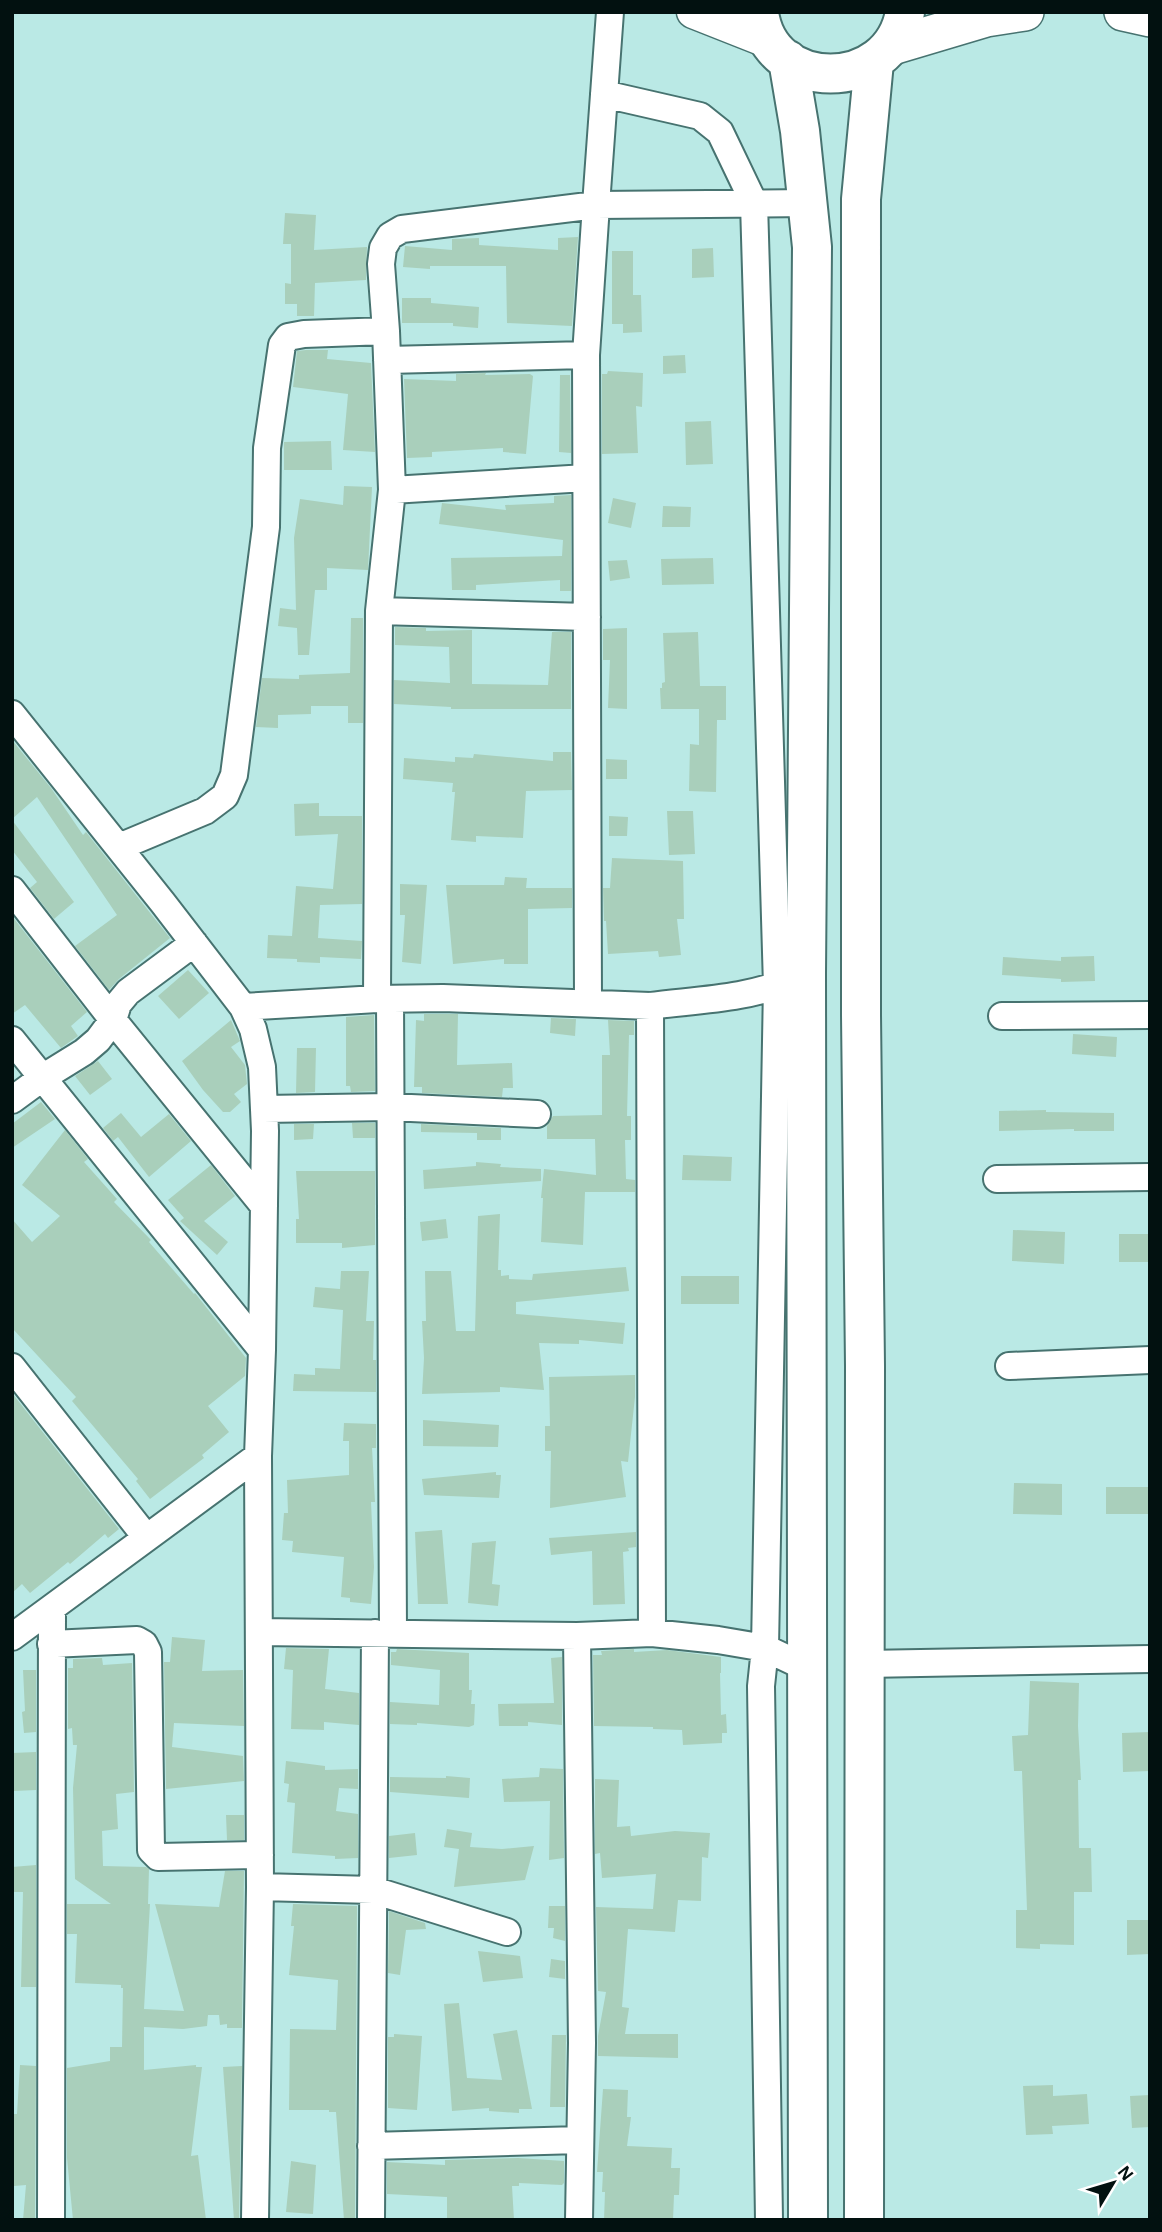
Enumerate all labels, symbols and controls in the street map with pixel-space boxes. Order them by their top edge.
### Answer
north arrow [1078,2148,1148,2218]
text: N [1114,2162,1137,2185]

